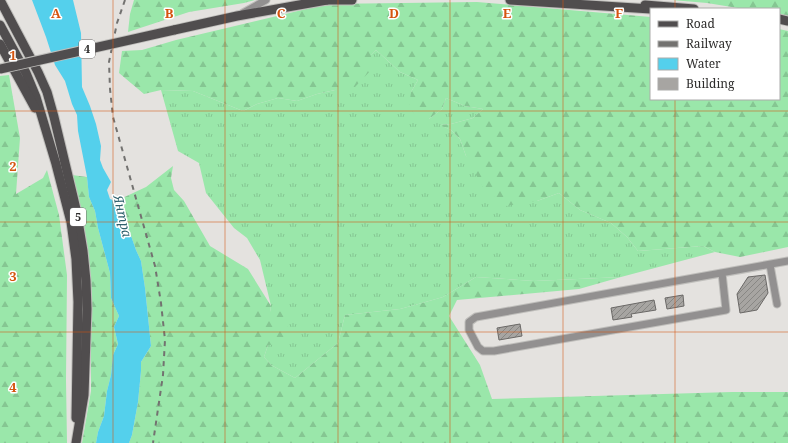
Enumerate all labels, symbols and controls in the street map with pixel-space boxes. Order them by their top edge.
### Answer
text: A [51,4,61,22]
text: B [165,4,174,22]
text: C [277,4,286,22]
text: D [389,4,399,22]
text: E [503,4,512,22]
text: F [615,4,623,22]
legend [650,8,780,100]
text: Road [686,15,716,32]
text: Railway [686,35,732,52]
road number: 4 [79,40,95,58]
text: 1 [9,46,17,64]
text: Water [686,55,721,72]
text: Building [686,75,735,92]
text: 2 [9,157,17,175]
water label: Янтра [109,192,137,239]
road number: 5 [70,208,86,226]
text: 3 [9,267,17,285]
text: 4 [9,378,17,396]

